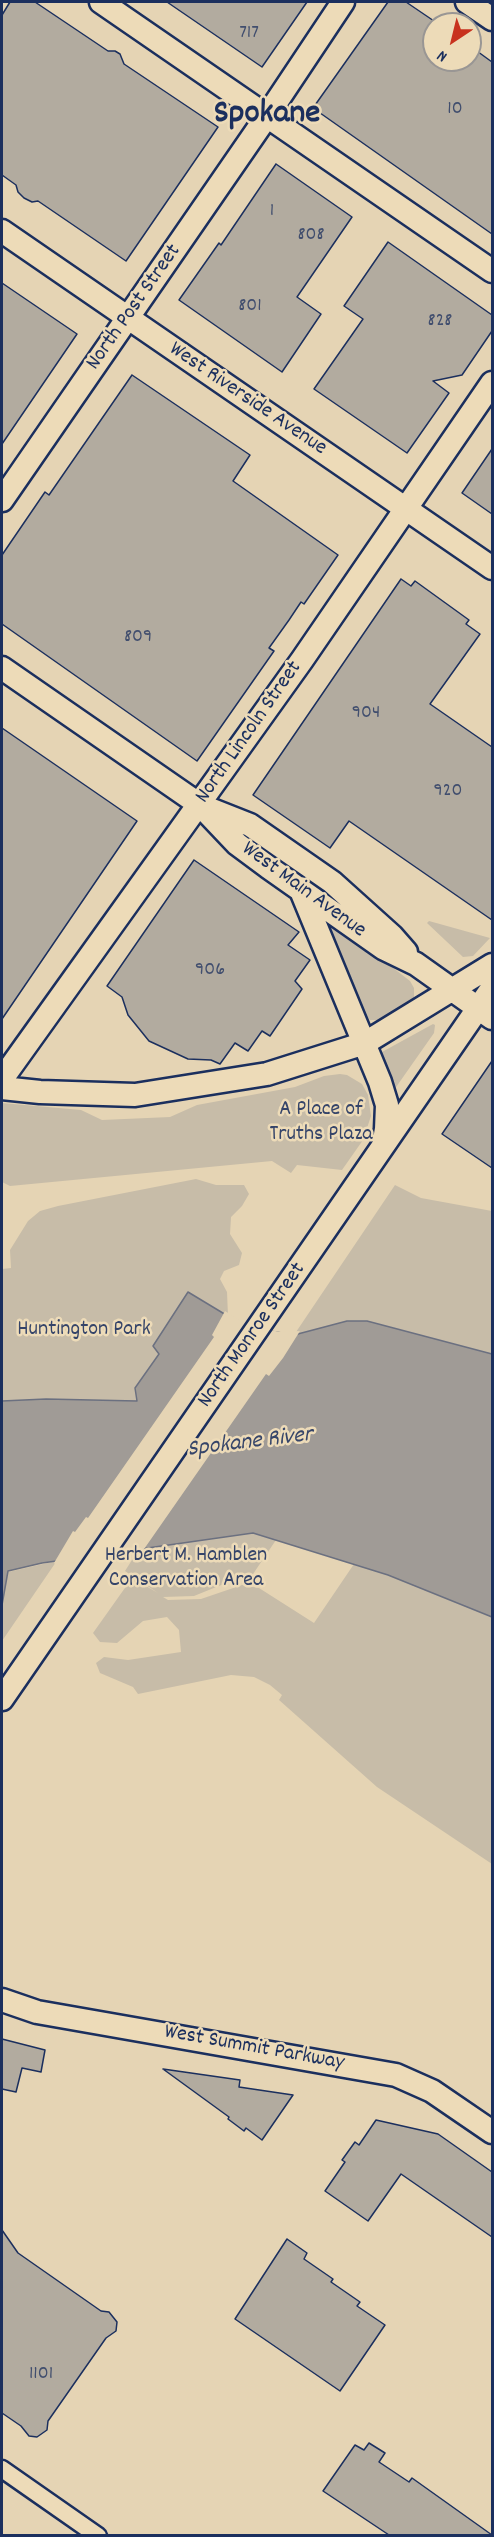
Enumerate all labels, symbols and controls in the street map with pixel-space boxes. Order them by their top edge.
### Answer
north arrow [422,12,482,72]
house number: 717 [239,22,259,46]
text: N [433,44,452,67]
district label: Spokane [214,96,320,136]
house number: 10 [447,98,463,122]
house number: 1 [270,200,274,224]
house number: 808 [298,224,324,248]
street label: North Post Street [82,240,188,376]
house number: 801 [238,295,262,319]
house number: 828 [428,310,452,334]
street label: West Riverside Avenue [163,337,331,463]
house number: 809 [124,626,152,650]
street label: North Lincoln Street [191,657,309,809]
house number: 904 [352,702,380,726]
house number: 920 [434,780,462,804]
street label: West Main Avenue [236,837,370,945]
house number: 906 [195,959,225,983]
park label: A Place of Truths Plaza [269,1098,373,1150]
street label: North Monroe Street [193,1258,313,1414]
park label: Huntington Park [17,1318,151,1344]
water label: Spokane River [186,1422,314,1466]
park label: Herbert M. Hamblen Conservation Area [105,1544,267,1596]
street label: West Summit Parkway [162,2020,346,2078]
house number: 1101 [29,2363,53,2387]

